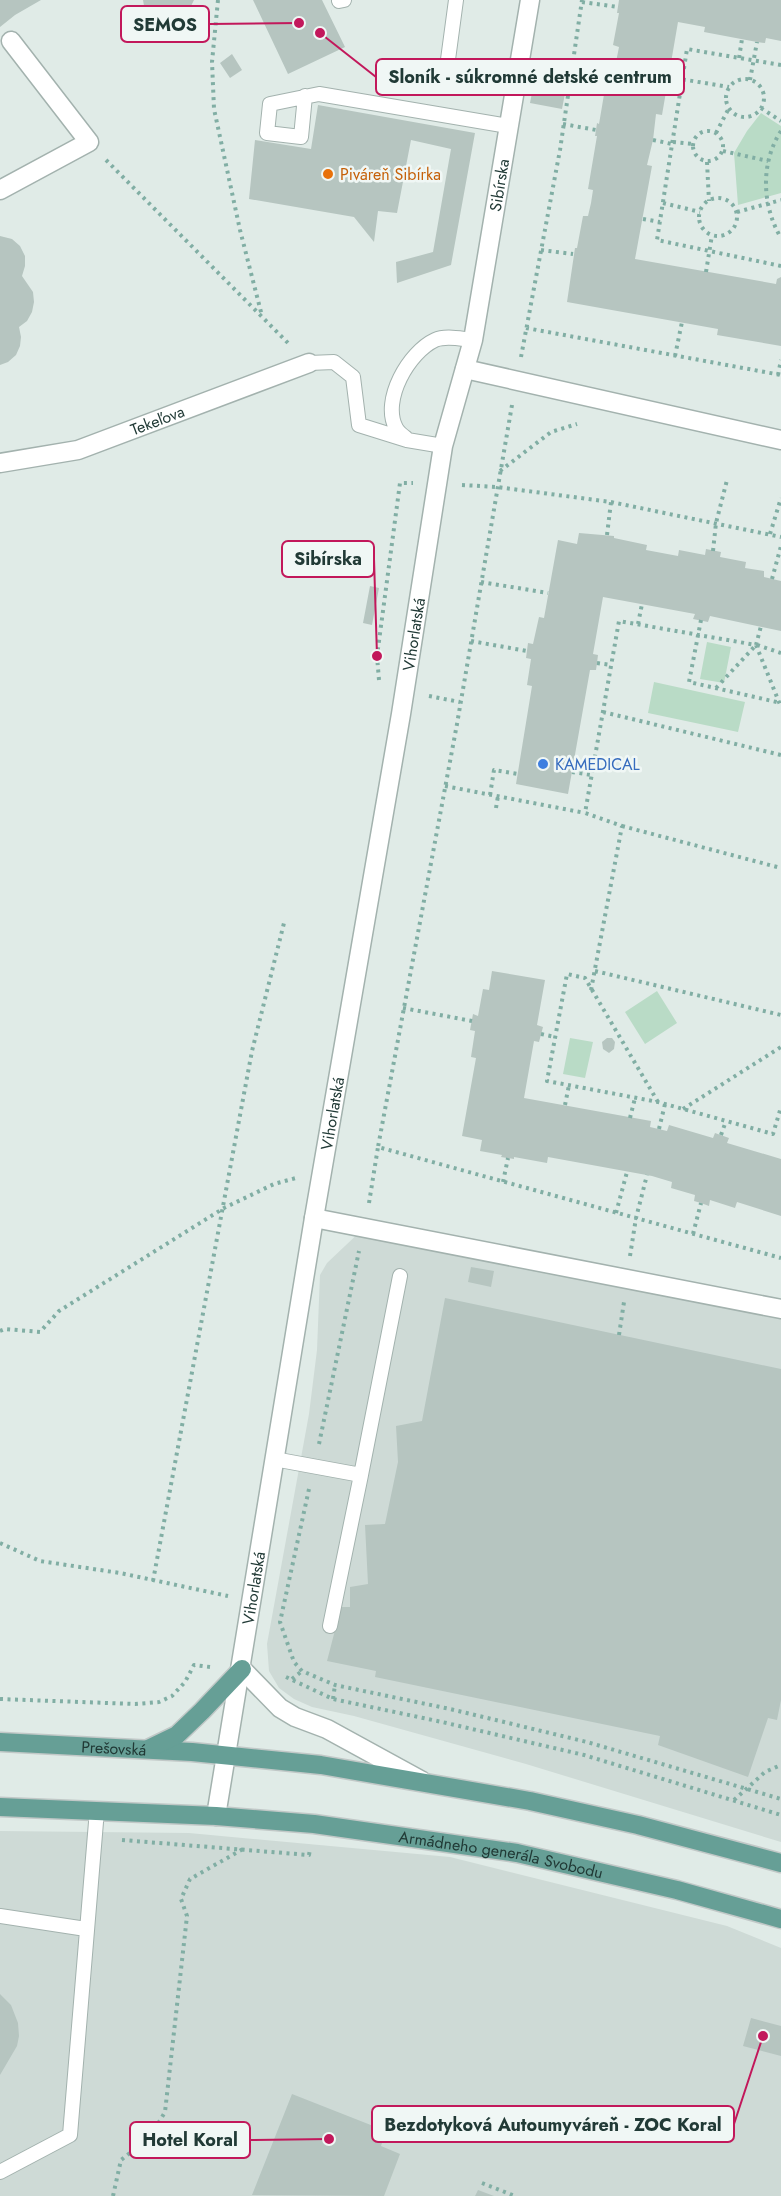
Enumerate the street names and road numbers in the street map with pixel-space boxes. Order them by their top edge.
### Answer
street label: Sibírska [484,157,515,213]
street label: Tekeľova [127,400,188,441]
street label: Vihorlatská [397,596,431,673]
street label: Vihorlatská [315,1075,350,1152]
street label: Vihorlatská [237,1550,271,1626]
street label: Prešovská [81,1735,147,1762]
street label: Armádneho generála Svobodu [397,1825,605,1885]

